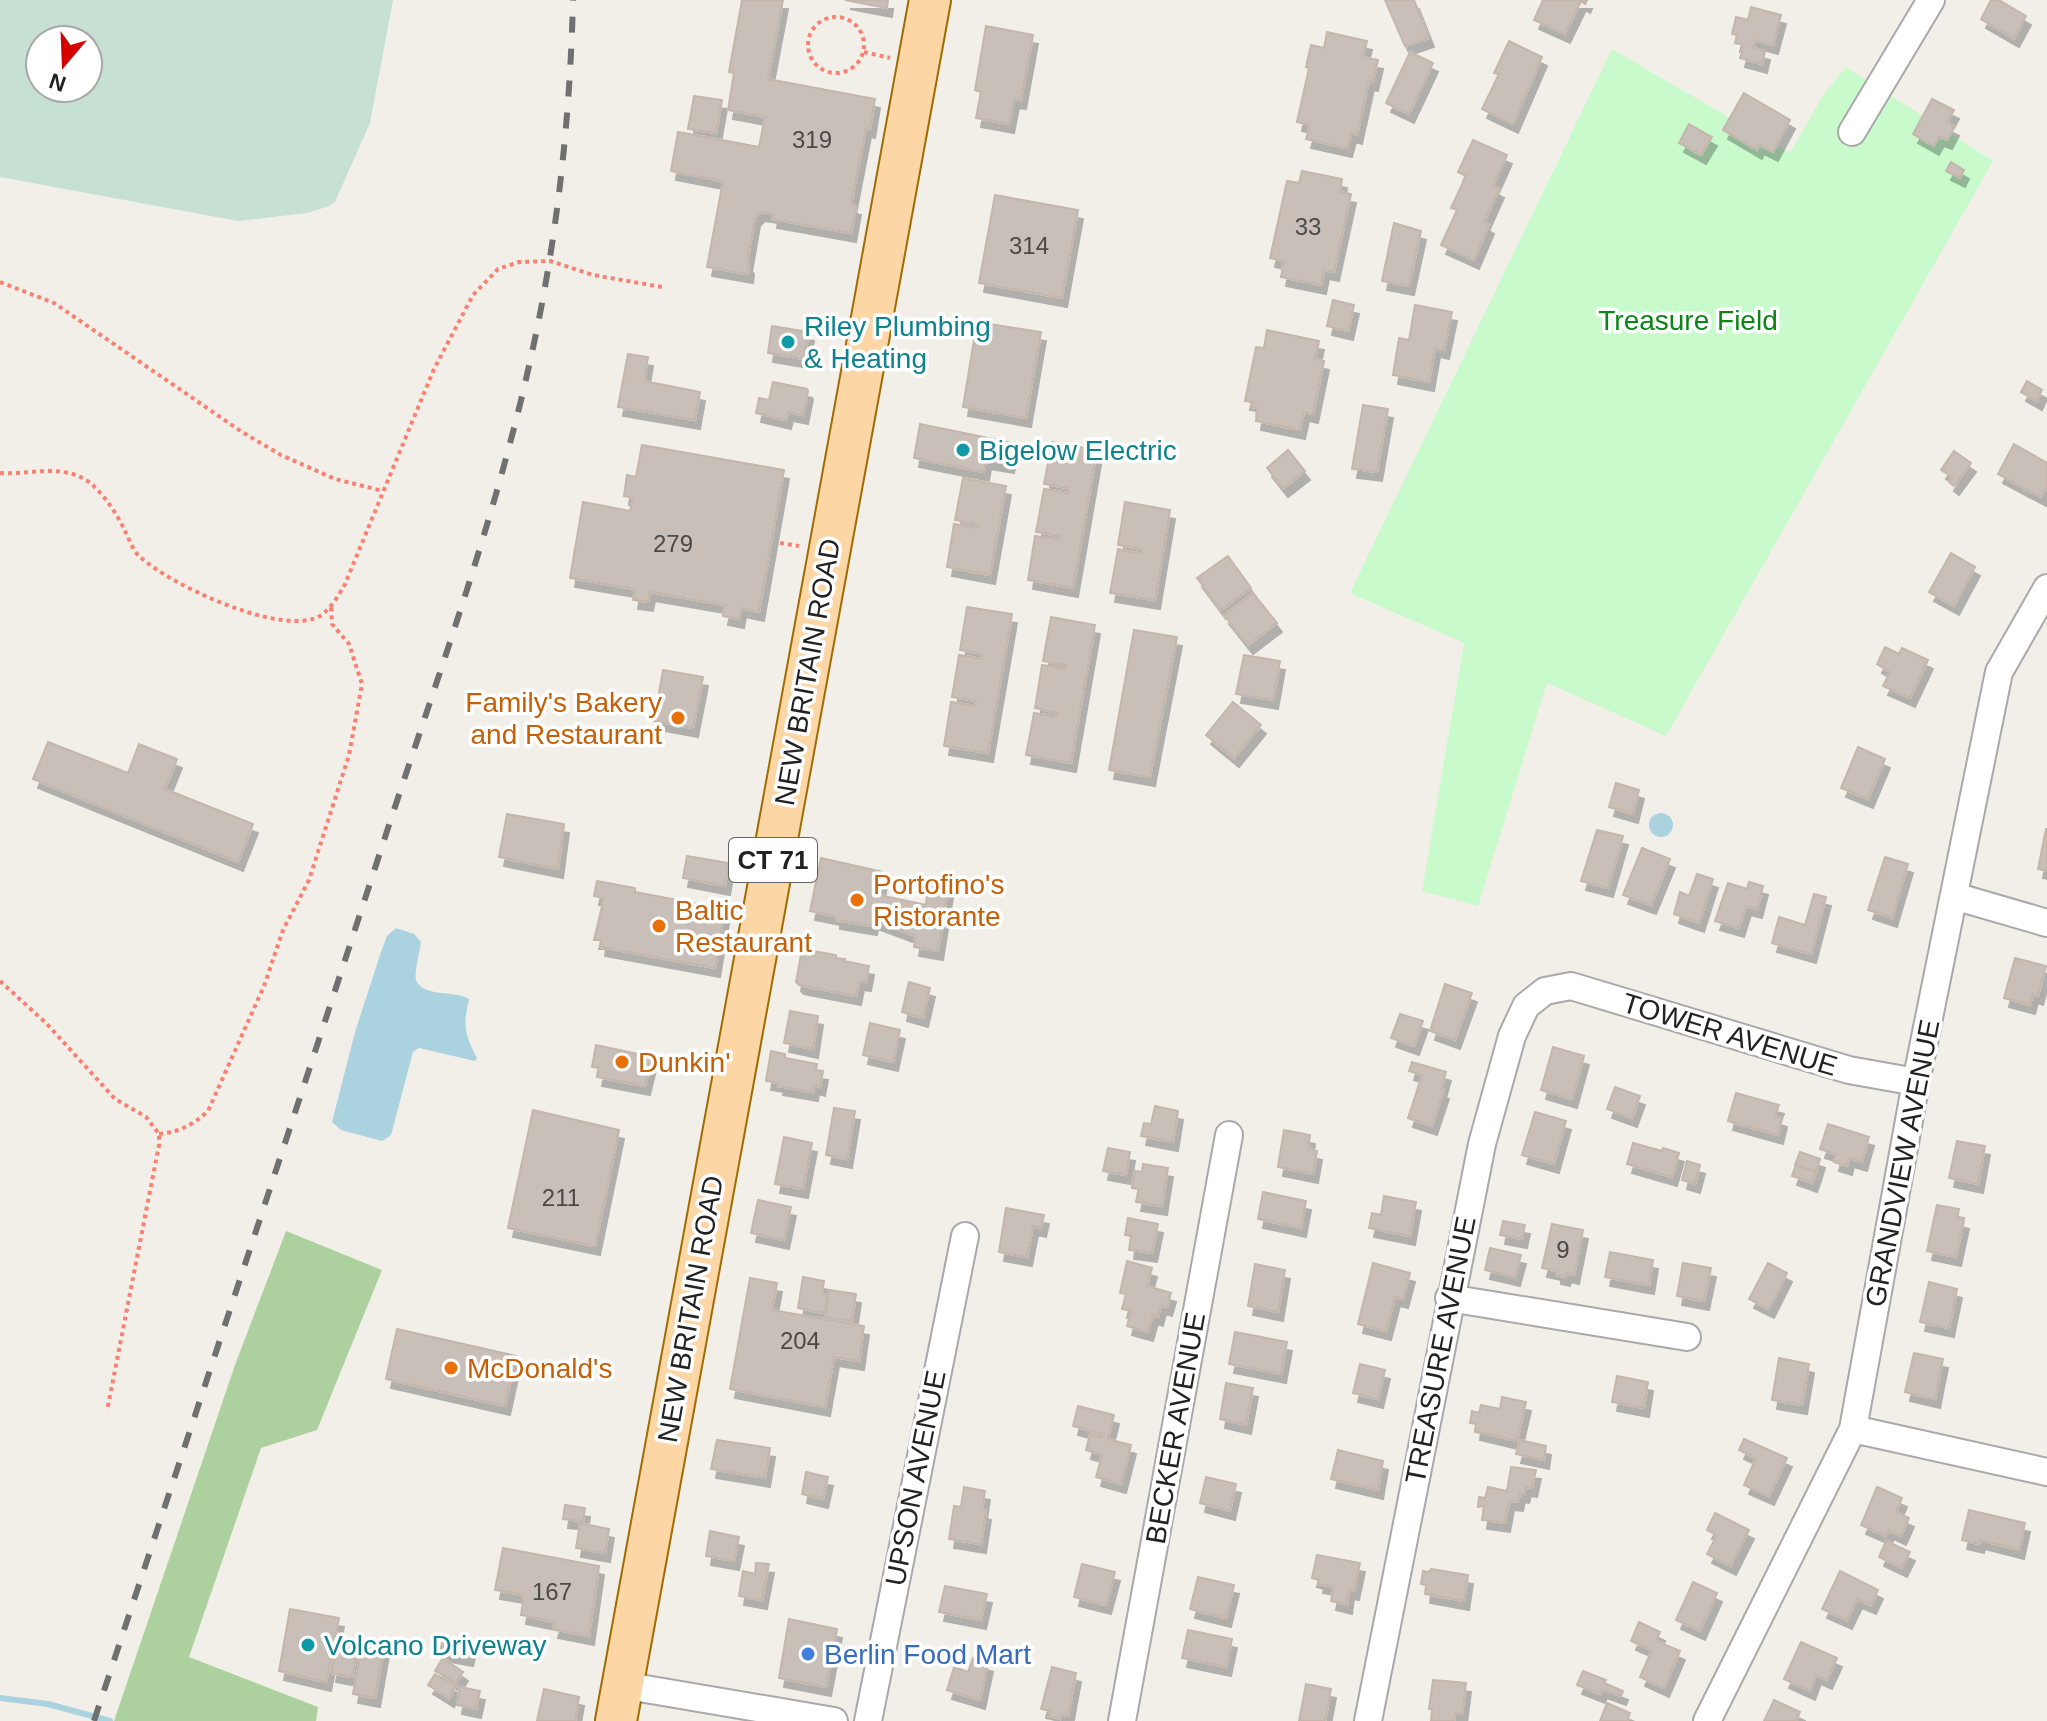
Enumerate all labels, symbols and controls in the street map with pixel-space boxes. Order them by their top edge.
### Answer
north arrow [24,24,104,104]
text: N [46,68,69,97]
house number: 319 [792,126,832,153]
house number: 33 [1295,213,1321,240]
house number: 314 [1009,232,1049,259]
park label: Treasure Field [1598,305,1778,336]
place label: Riley Plumbing & Heating [804,311,991,374]
marker: Riley Plumbing & Heating [779,333,797,351]
place label: Bigelow Electric [979,435,1177,466]
marker: Bigelow Electric [954,441,972,459]
house number: 279 [653,530,693,557]
street label: NEW BRITAIN ROAD [769,536,846,808]
place label: Family's Bakery and Restaurant [465,687,662,750]
marker: Family's Bakery and Restaurant [669,709,687,727]
road number: CT 71 [729,838,817,882]
place label: Portofino's Ristorante [873,869,1004,932]
marker: Portofino's Ristorante [848,891,866,909]
place label: Baltic Restaurant [675,895,812,958]
marker: Baltic Restaurant [650,917,668,935]
street label: TOWER AVENUE [1619,987,1841,1082]
street label: GRANDVIEW AVENUE [1859,1017,1946,1309]
place label: Dunkin' [638,1047,731,1078]
marker: Dunkin' [613,1053,631,1071]
street label: NEW BRITAIN ROAD [652,1173,729,1445]
house number: 211 [542,1184,580,1211]
street label: TREASURE AVENUE [1399,1214,1482,1486]
house number: 9 [1556,1236,1570,1263]
street label: BECKER AVENUE [1140,1310,1211,1546]
house number: 204 [780,1327,820,1354]
place label: McDonald's [467,1353,612,1384]
marker: McDonald's [442,1359,460,1377]
street label: UPSON AVENUE [879,1368,952,1588]
house number: 167 [532,1578,572,1605]
place label: Volcano Driveway [324,1630,547,1661]
marker: Volcano Driveway [299,1636,317,1654]
place label: Berlin Food Mart [824,1639,1031,1670]
marker: Berlin Food Mart [799,1645,817,1663]

